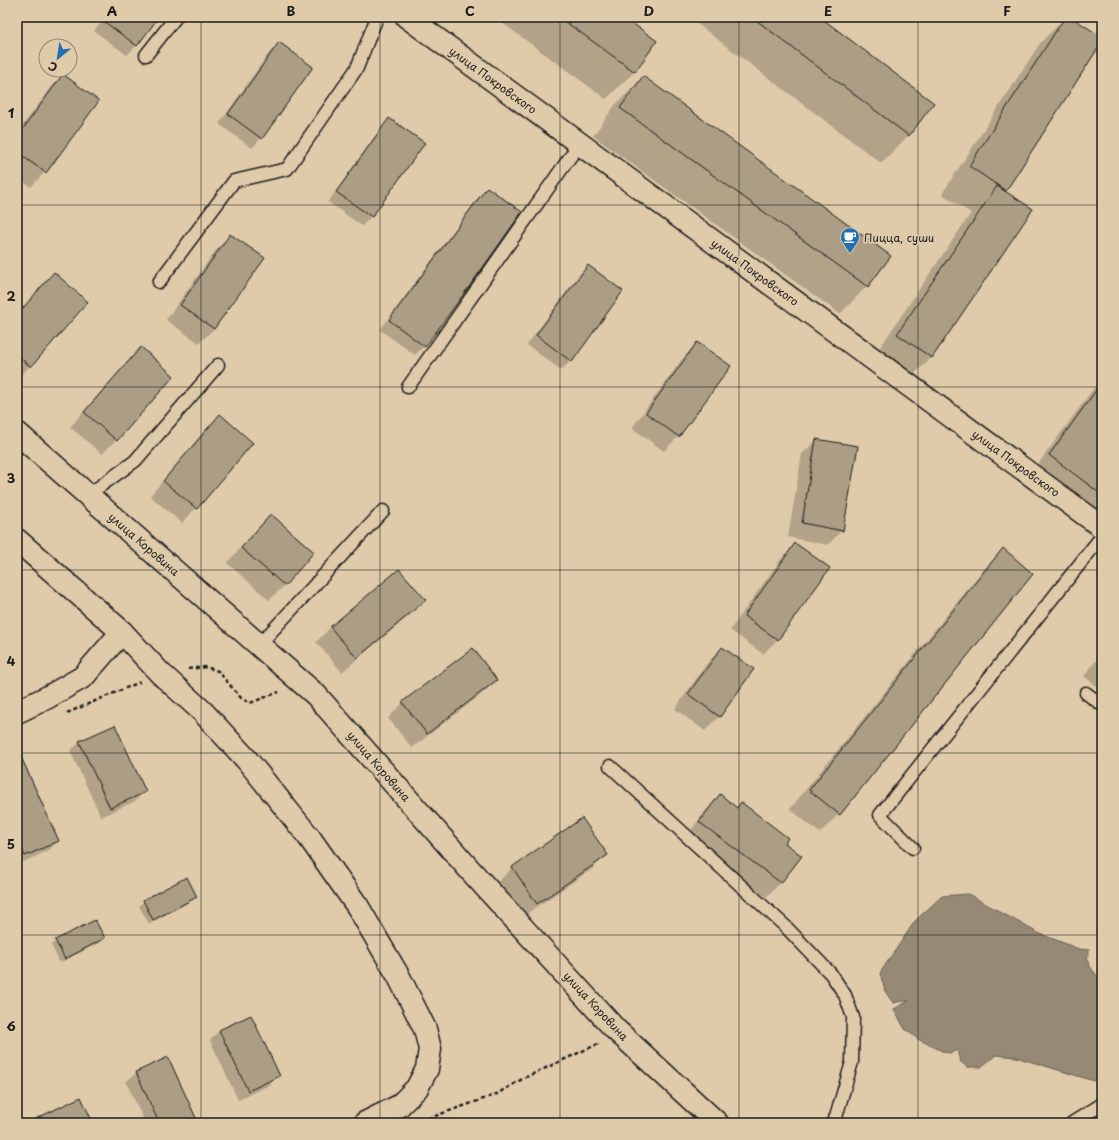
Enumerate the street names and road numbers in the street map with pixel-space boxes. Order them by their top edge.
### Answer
street label: улица Покровского [446,42,540,118]
street label: улица Покровского [708,234,802,310]
street label: улица Покровского [969,425,1063,501]
street label: улица Коровина [105,508,183,580]
street label: улица Коровина [343,727,415,805]
street label: улица Коровина [559,968,633,1044]

